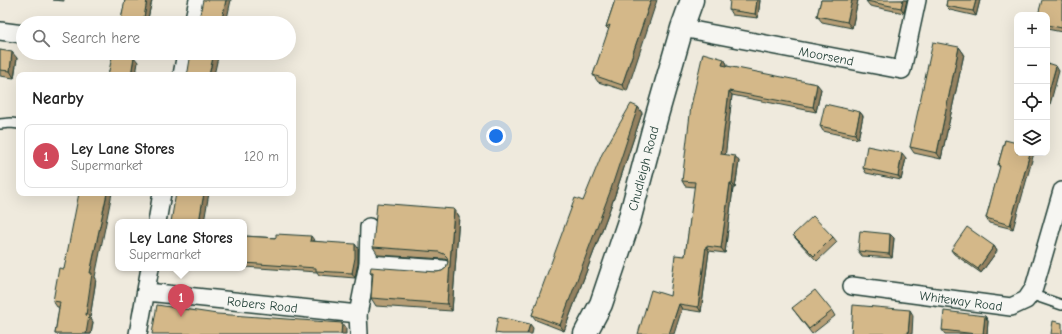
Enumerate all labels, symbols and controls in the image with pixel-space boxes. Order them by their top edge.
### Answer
map controls [1014,12,1050,156]
button: + [1014,12,1050,48]
search box [16,16,296,60]
icon: search [30,27,52,49]
text: Search here [62,29,140,47]
street label: Moorsend [797,43,855,69]
button: − [1014,48,1050,84]
button: locate [1014,84,1050,120]
text: Nearby [32,89,83,108]
button: layers [1014,120,1050,156]
street label: Chudleigh Road [625,124,662,213]
your location [486,126,506,146]
text: Ley Lane Stores [71,140,174,158]
text: 1 [43,149,49,164]
text: 120 m [244,149,279,164]
text: Supermarket [71,158,142,173]
popup [115,219,247,271]
text: Ley Lane Stores [129,229,233,247]
text: Supermarket [129,247,201,262]
pin: 1 [168,284,194,317]
street label: Whiteway Road [919,288,1003,314]
street label: Robers Road [226,293,298,316]

